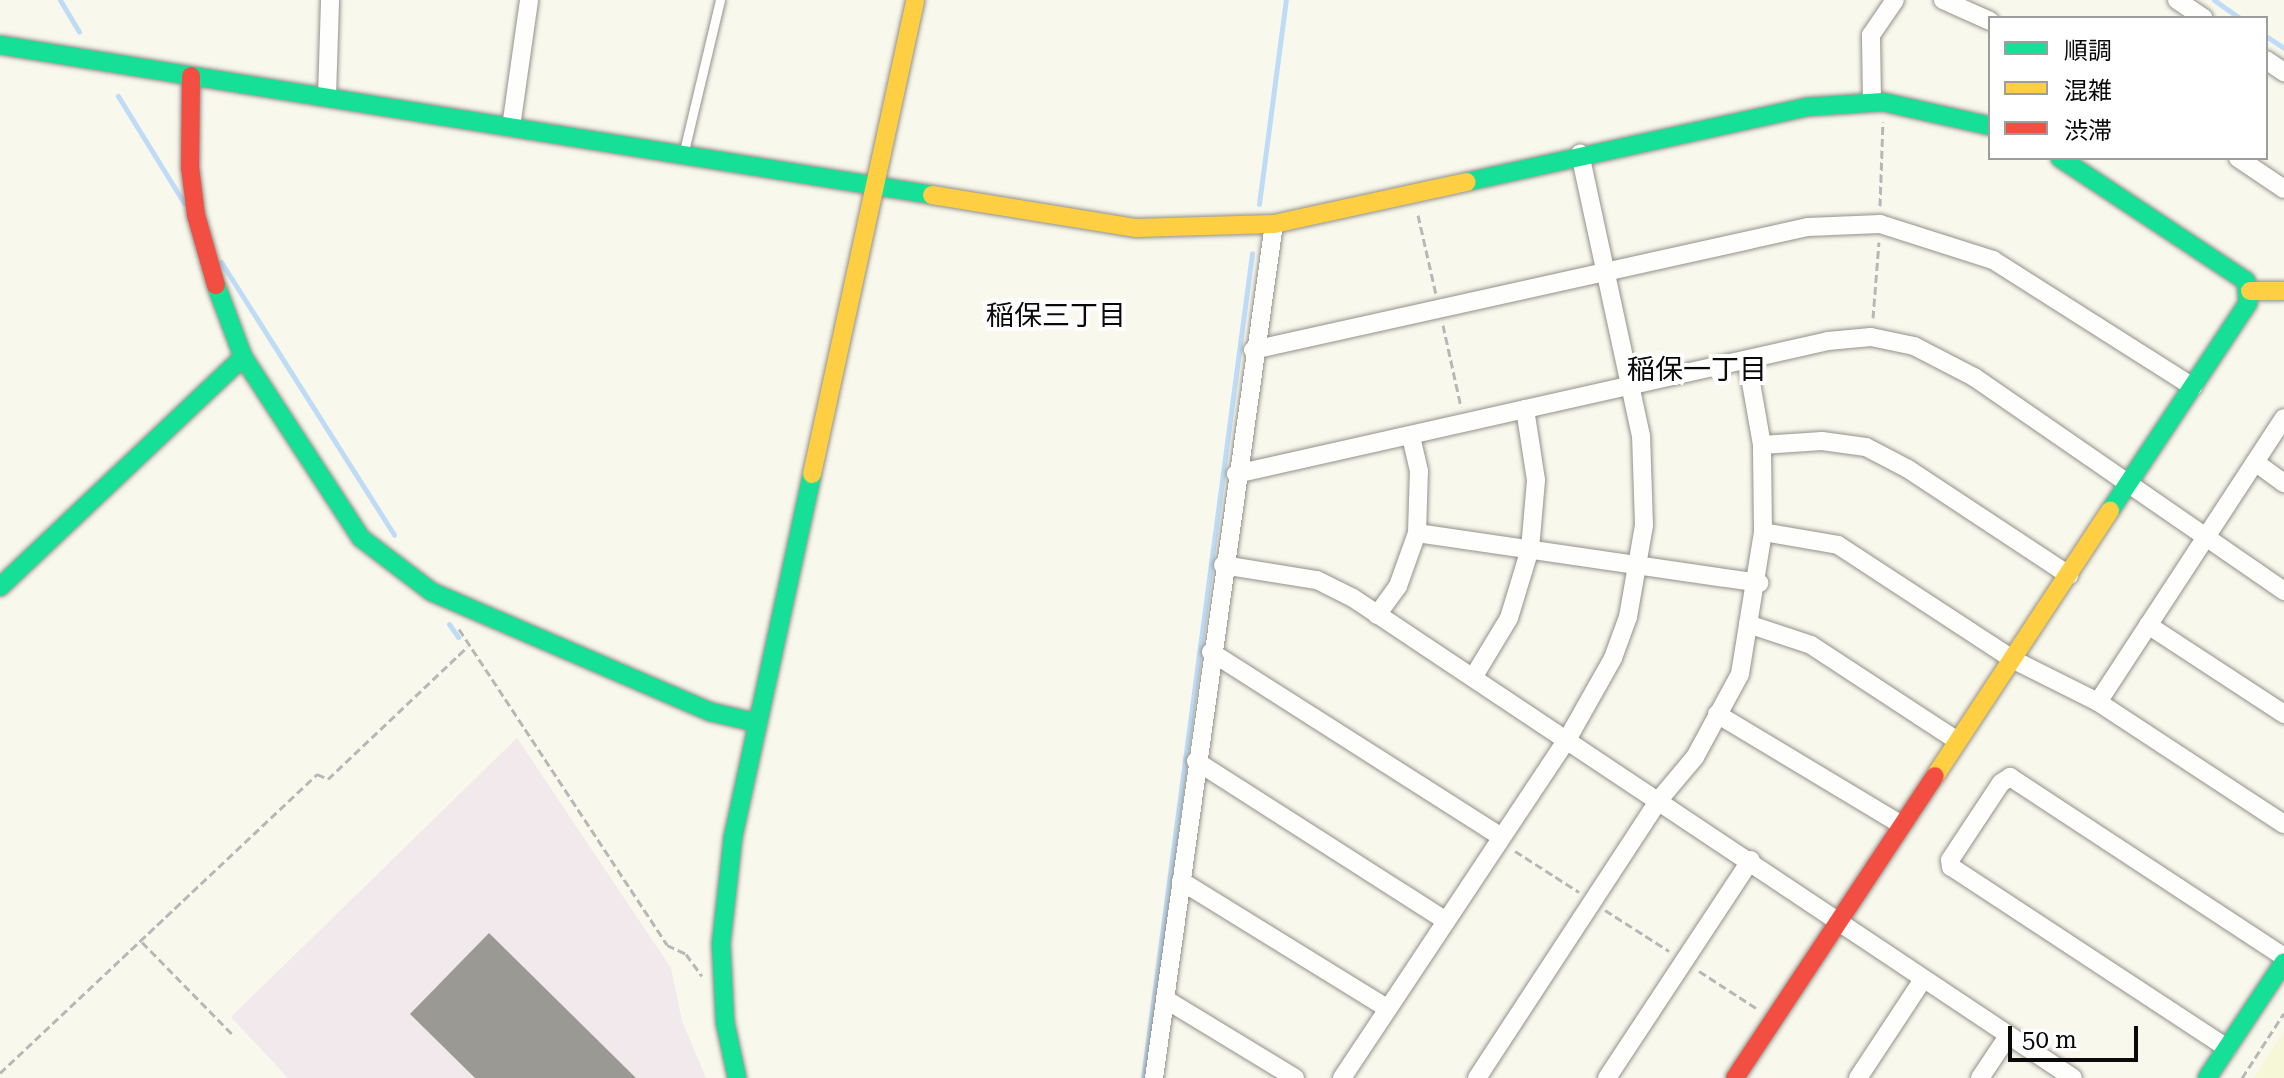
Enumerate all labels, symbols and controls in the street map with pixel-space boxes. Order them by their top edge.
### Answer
legend [1988,16,2268,160]
text: 順調 [2064,37,2112,65]
text: 混雑 [2064,77,2112,105]
text: 渋滞 [2064,117,2112,145]
district label: 稲保三丁目 [986,299,1126,333]
district label: 稲保一丁目 [1627,353,1767,387]
scale bar [2012,1010,2142,1060]
text: 50 m [2022,1026,2077,1054]

